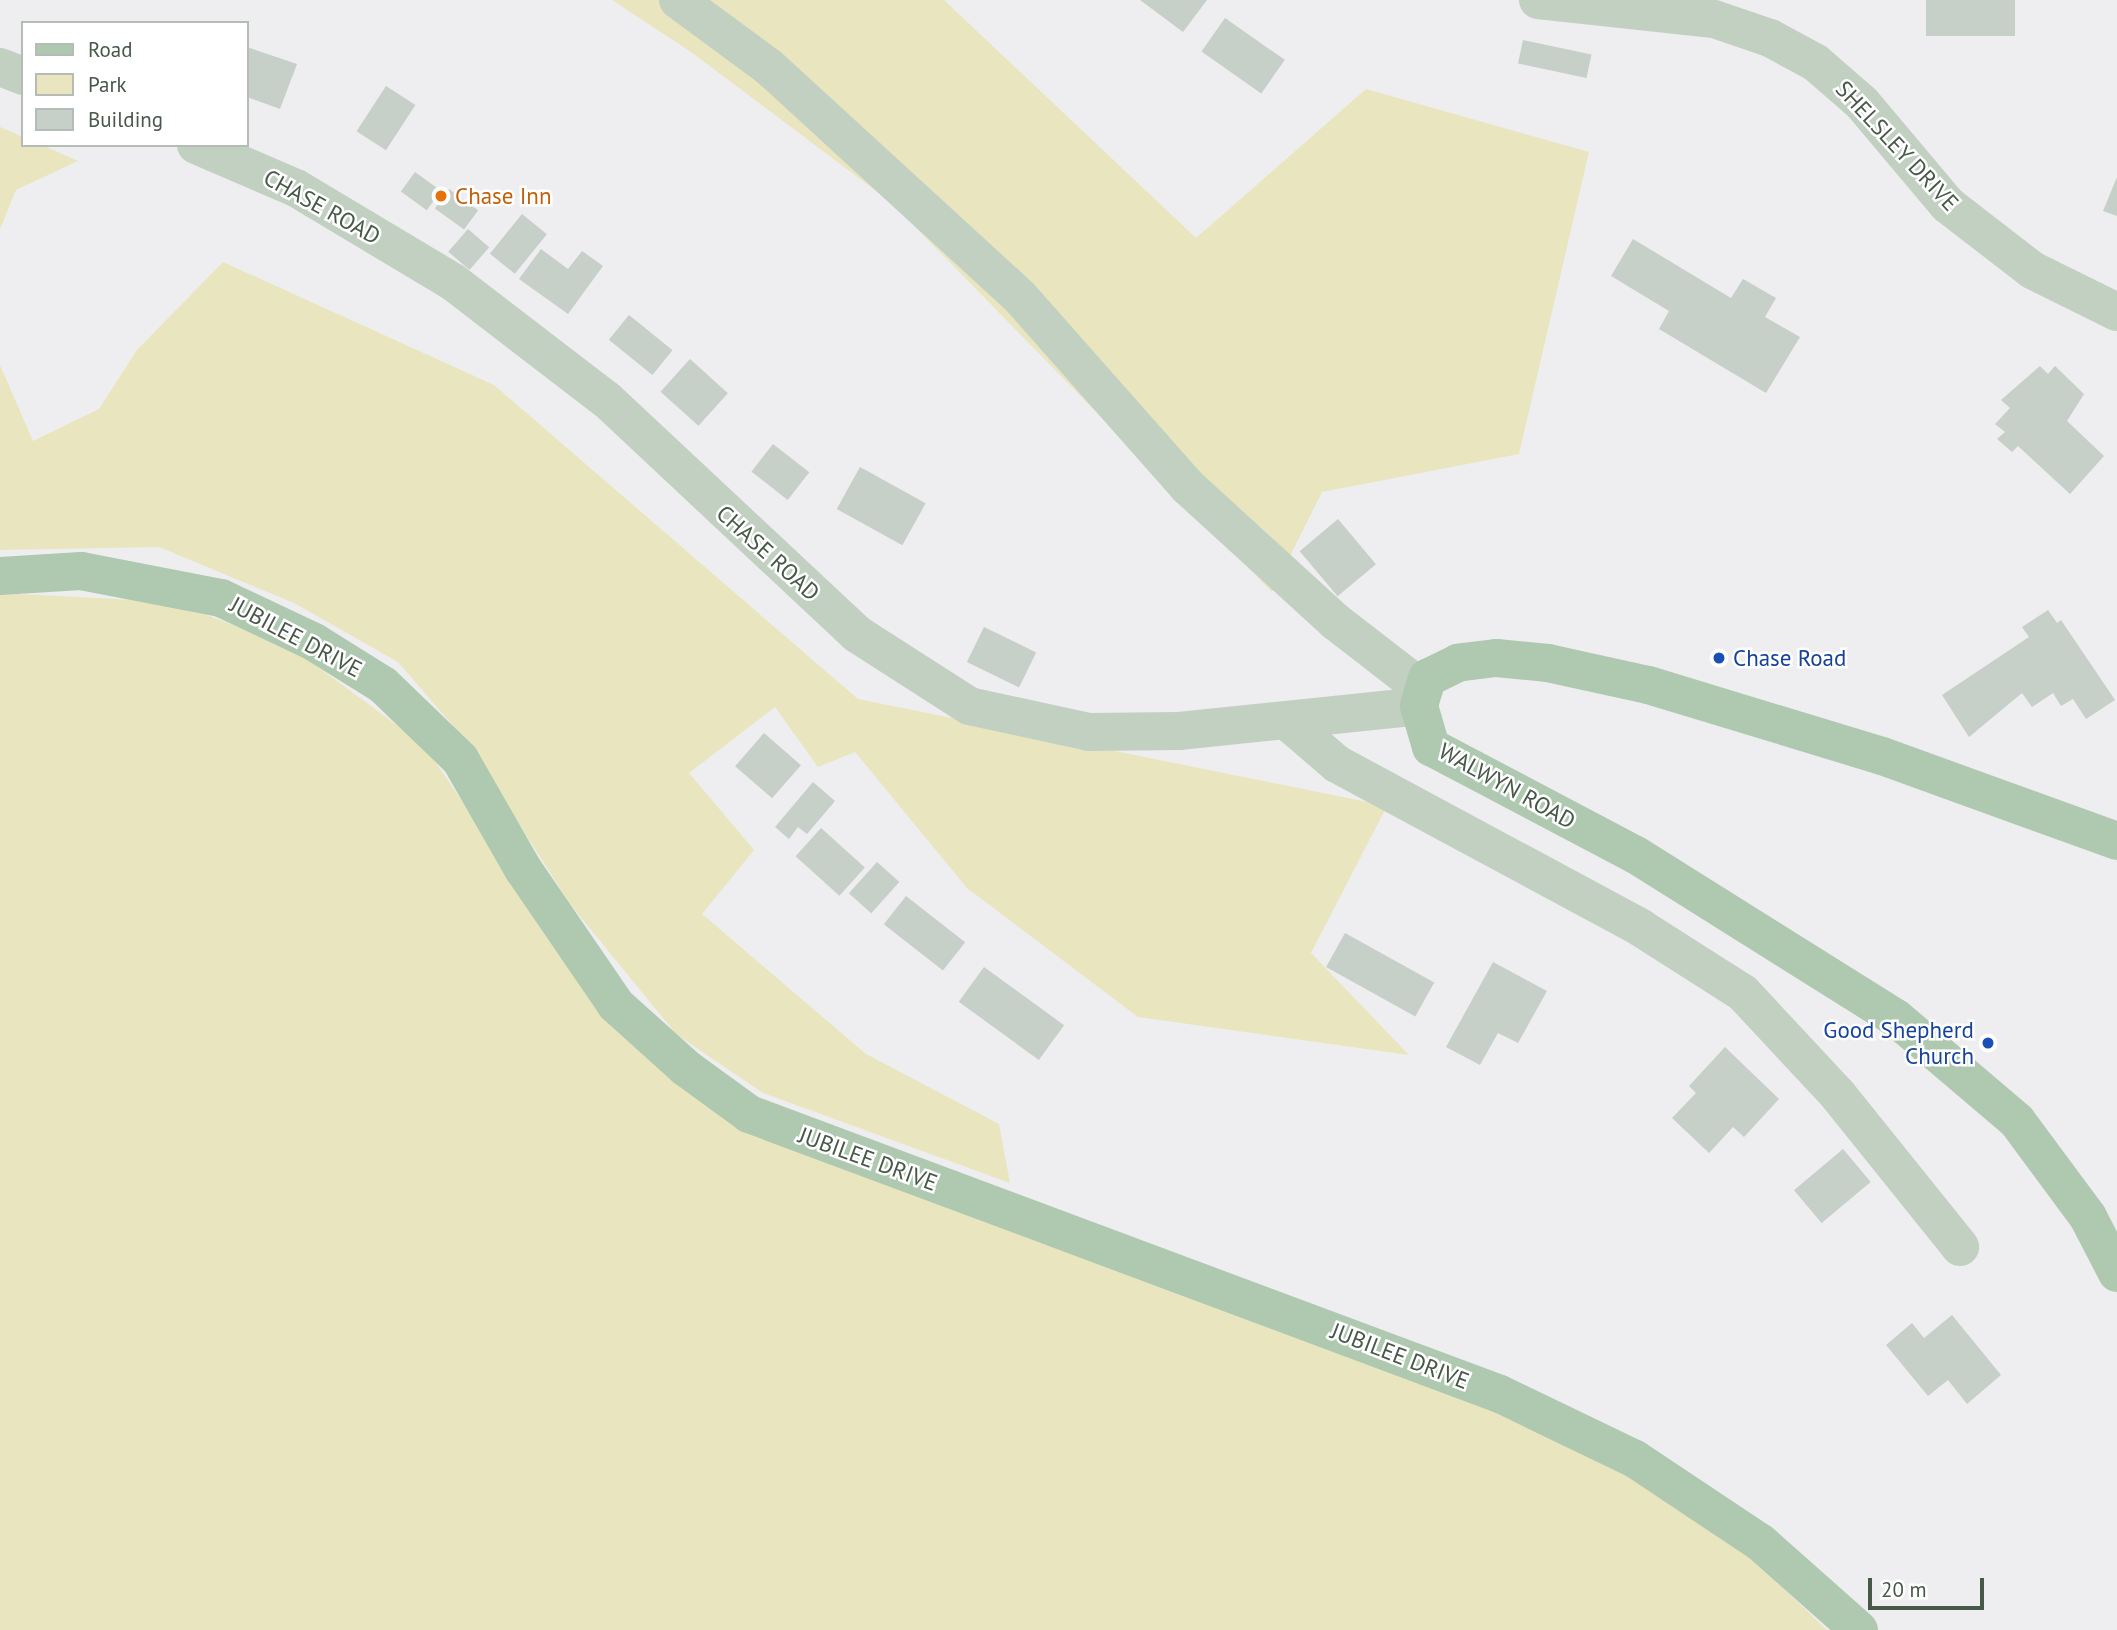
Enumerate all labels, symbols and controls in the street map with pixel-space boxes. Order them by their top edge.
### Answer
legend [21,21,248,147]
text: Road [88,36,132,63]
text: Park [88,71,127,98]
street label: SHELSLEY DRIVE [1830,75,1964,217]
text: Building [88,106,163,133]
street label: CHASE ROAD [259,164,385,250]
place label: Chase Inn [455,182,551,210]
marker: Chase Inn [433,188,449,204]
street label: CHASE ROAD [711,500,825,606]
street label: JUBILEE DRIVE [225,591,367,683]
place label: Chase Road [1733,644,1846,672]
marker: Chase Road [1711,650,1727,666]
street label: WALWYN ROAD [1434,737,1580,835]
place label: Good Shepherd Church [1823,1016,1974,1070]
marker: Good Shepherd Church [1980,1035,1996,1051]
street label: JUBILEE DRIVE [795,1121,941,1197]
street label: JUBILEE DRIVE [1327,1317,1473,1395]
scale bar [1872,1564,1988,1608]
text: 20 m [1881,1576,1927,1603]

